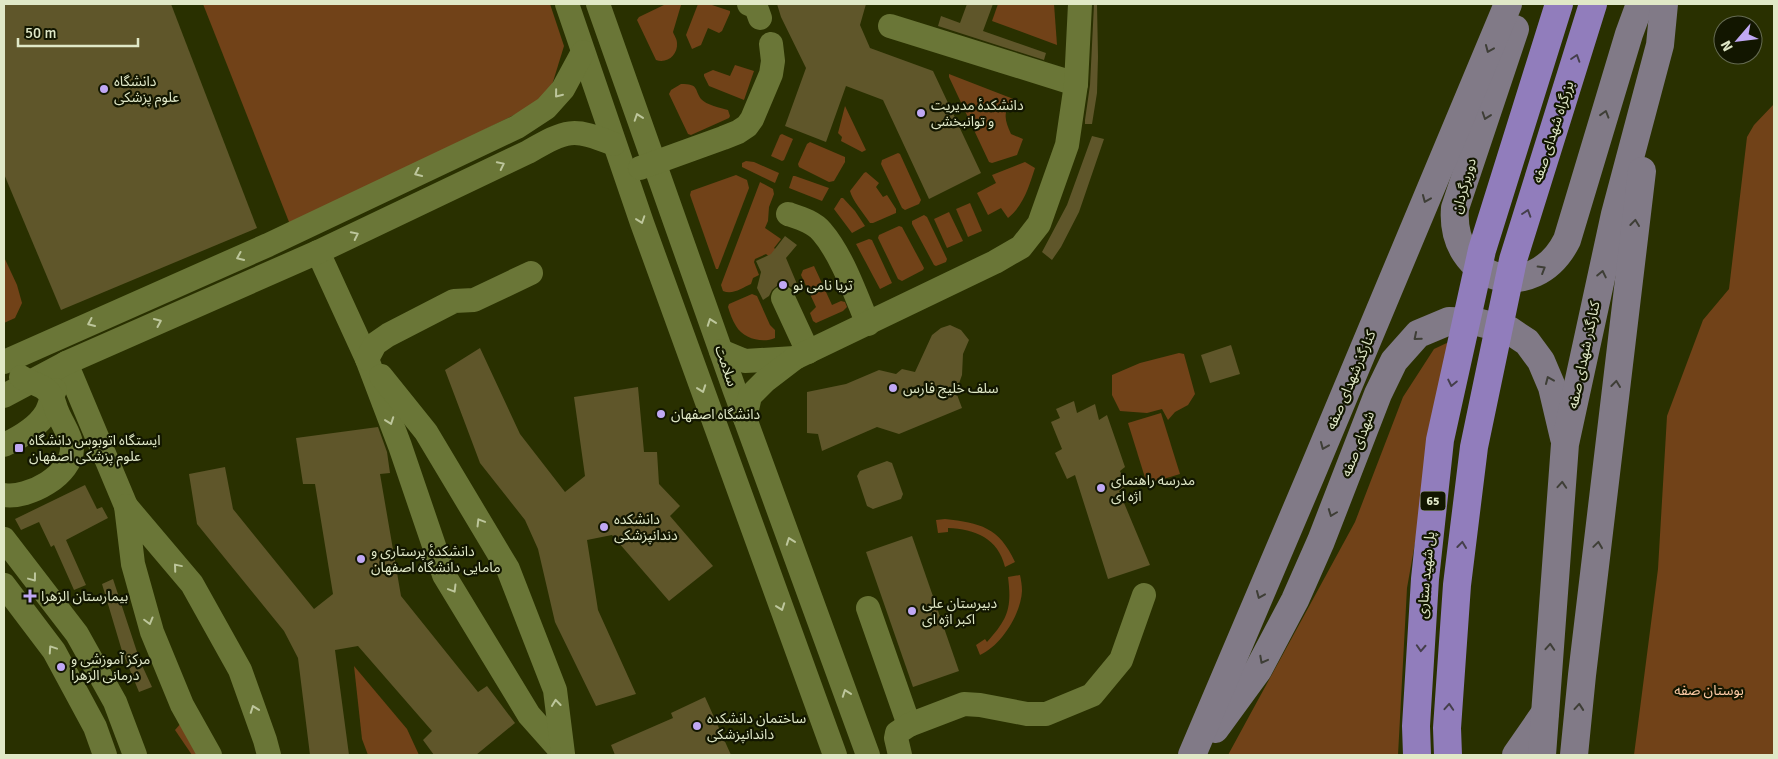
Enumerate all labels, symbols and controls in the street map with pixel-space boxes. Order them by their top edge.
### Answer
scale bar [18,15,138,47]
north arrow [1713,15,1763,65]
text: 50 m [25,24,56,42]
text: N [1717,38,1737,54]
one-way arrow [1485,44,1495,53]
one-way arrow [1571,55,1581,63]
place label: دانشگاه علوم پزشکی [114,73,179,108]
street label: بزرگراه شهدای صفه [1529,79,1578,185]
marker: دانشگاه علوم پزشکی [98,83,110,95]
one-way arrow [556,88,564,97]
place label: دانشکدهٔ مدیریت و توانبخشی [931,97,1024,130]
marker: دانشکدهٔ مدیریت و توانبخشی [915,107,927,119]
one-way arrow [1599,111,1609,119]
one-way arrow [1482,112,1492,120]
one-way arrow [634,113,644,121]
street label: دوربرگردان [1448,156,1480,216]
one-way arrow [496,161,505,171]
one-way arrow [414,167,423,178]
one-way arrow [1422,194,1433,203]
one-way arrow [1522,210,1532,218]
one-way arrow [635,215,645,223]
one-way arrow [1629,218,1640,226]
one-way arrow [350,231,359,241]
one-way arrow [236,251,245,262]
one-way arrow [1537,266,1546,276]
one-way arrow [1596,270,1607,279]
place label: تریا نامی نو [793,277,853,294]
marker: تریا نامی نو [777,279,789,291]
street label: کنارگذر شهدای صفه [1564,299,1604,410]
one-way arrow [87,316,96,327]
one-way arrow [153,318,162,329]
one-way arrow [707,318,717,327]
street label: کنارگذرشهدای صفه [1322,328,1380,432]
one-way arrow [1414,331,1423,340]
street label: سلامت [711,343,741,389]
one-way arrow [1544,376,1555,385]
one-way arrow [1448,379,1458,388]
place label: سلف خلیج فارس [903,380,998,399]
one-way arrow [1610,380,1621,388]
marker: سلف خلیج فارس [887,382,899,394]
one-way arrow [696,384,706,393]
place label: دانشگاه اصفهان [671,406,761,423]
marker: دانشگاه اصفهان [655,408,667,420]
street label: شهدای صفه [1338,409,1378,479]
one-way arrow [384,416,394,425]
place label: ایستگاه اتوبوس دانشگاه علوم پزشکی اصفهان [29,432,161,467]
one-way arrow [1319,441,1330,450]
marker: ایستگاه اتوبوس دانشگاه علوم پزشکی اصفهان [13,442,25,454]
place label: مدرسه راهنمای اژه ای [1111,472,1195,505]
one-way arrow [1556,481,1567,489]
marker: مدرسه راهنمای اژه ای [1095,482,1107,494]
road number: 65 [1420,492,1446,511]
one-way arrow [1328,508,1338,516]
place label: دانشکده دندانپزشکی [614,511,678,545]
one-way arrow [476,518,486,527]
marker: دانشکده دندانپزشکی [598,521,610,533]
street label: پل شهید ستاری [1414,531,1439,619]
one-way arrow [786,537,796,545]
one-way arrow [1456,540,1467,548]
one-way arrow [1592,541,1603,549]
place label: دانشکدهٔ پرستاری و مامایی دانشگاه اصفهان [371,543,501,576]
marker: دانشکدهٔ پرستاری و مامایی دانشگاه اصفهان [355,553,367,565]
one-way arrow [174,563,183,572]
one-way arrow [28,572,36,581]
one-way arrow [446,584,456,593]
place label: بیمارستان الزهرا [41,588,129,605]
marker: بیمارستان الزهرا [23,589,37,603]
one-way arrow [1256,590,1266,599]
place label: دبیرستان علی اکبر اژه ای [922,595,998,628]
one-way arrow [775,602,785,611]
marker: دبیرستان علی اکبر اژه ای [906,605,918,617]
one-way arrow [143,616,153,624]
one-way arrow [1544,643,1555,651]
one-way arrow [49,645,59,654]
one-way arrow [1415,645,1426,653]
place label: مرکز آموزشی و درمانی الزهرا [71,651,150,684]
one-way arrow [1259,654,1269,663]
marker: مرکز آموزشی و درمانی الزهرا [55,661,67,673]
park label: بوستان صفه [1674,682,1744,699]
one-way arrow [842,689,852,698]
one-way arrow [551,698,562,706]
one-way arrow [1443,702,1454,710]
one-way arrow [1573,702,1584,710]
one-way arrow [250,705,260,714]
place label: ساختمان دانشکده داندانپزشکی [707,710,806,744]
marker: ساختمان دانشکده داندانپزشکی [691,720,703,732]

